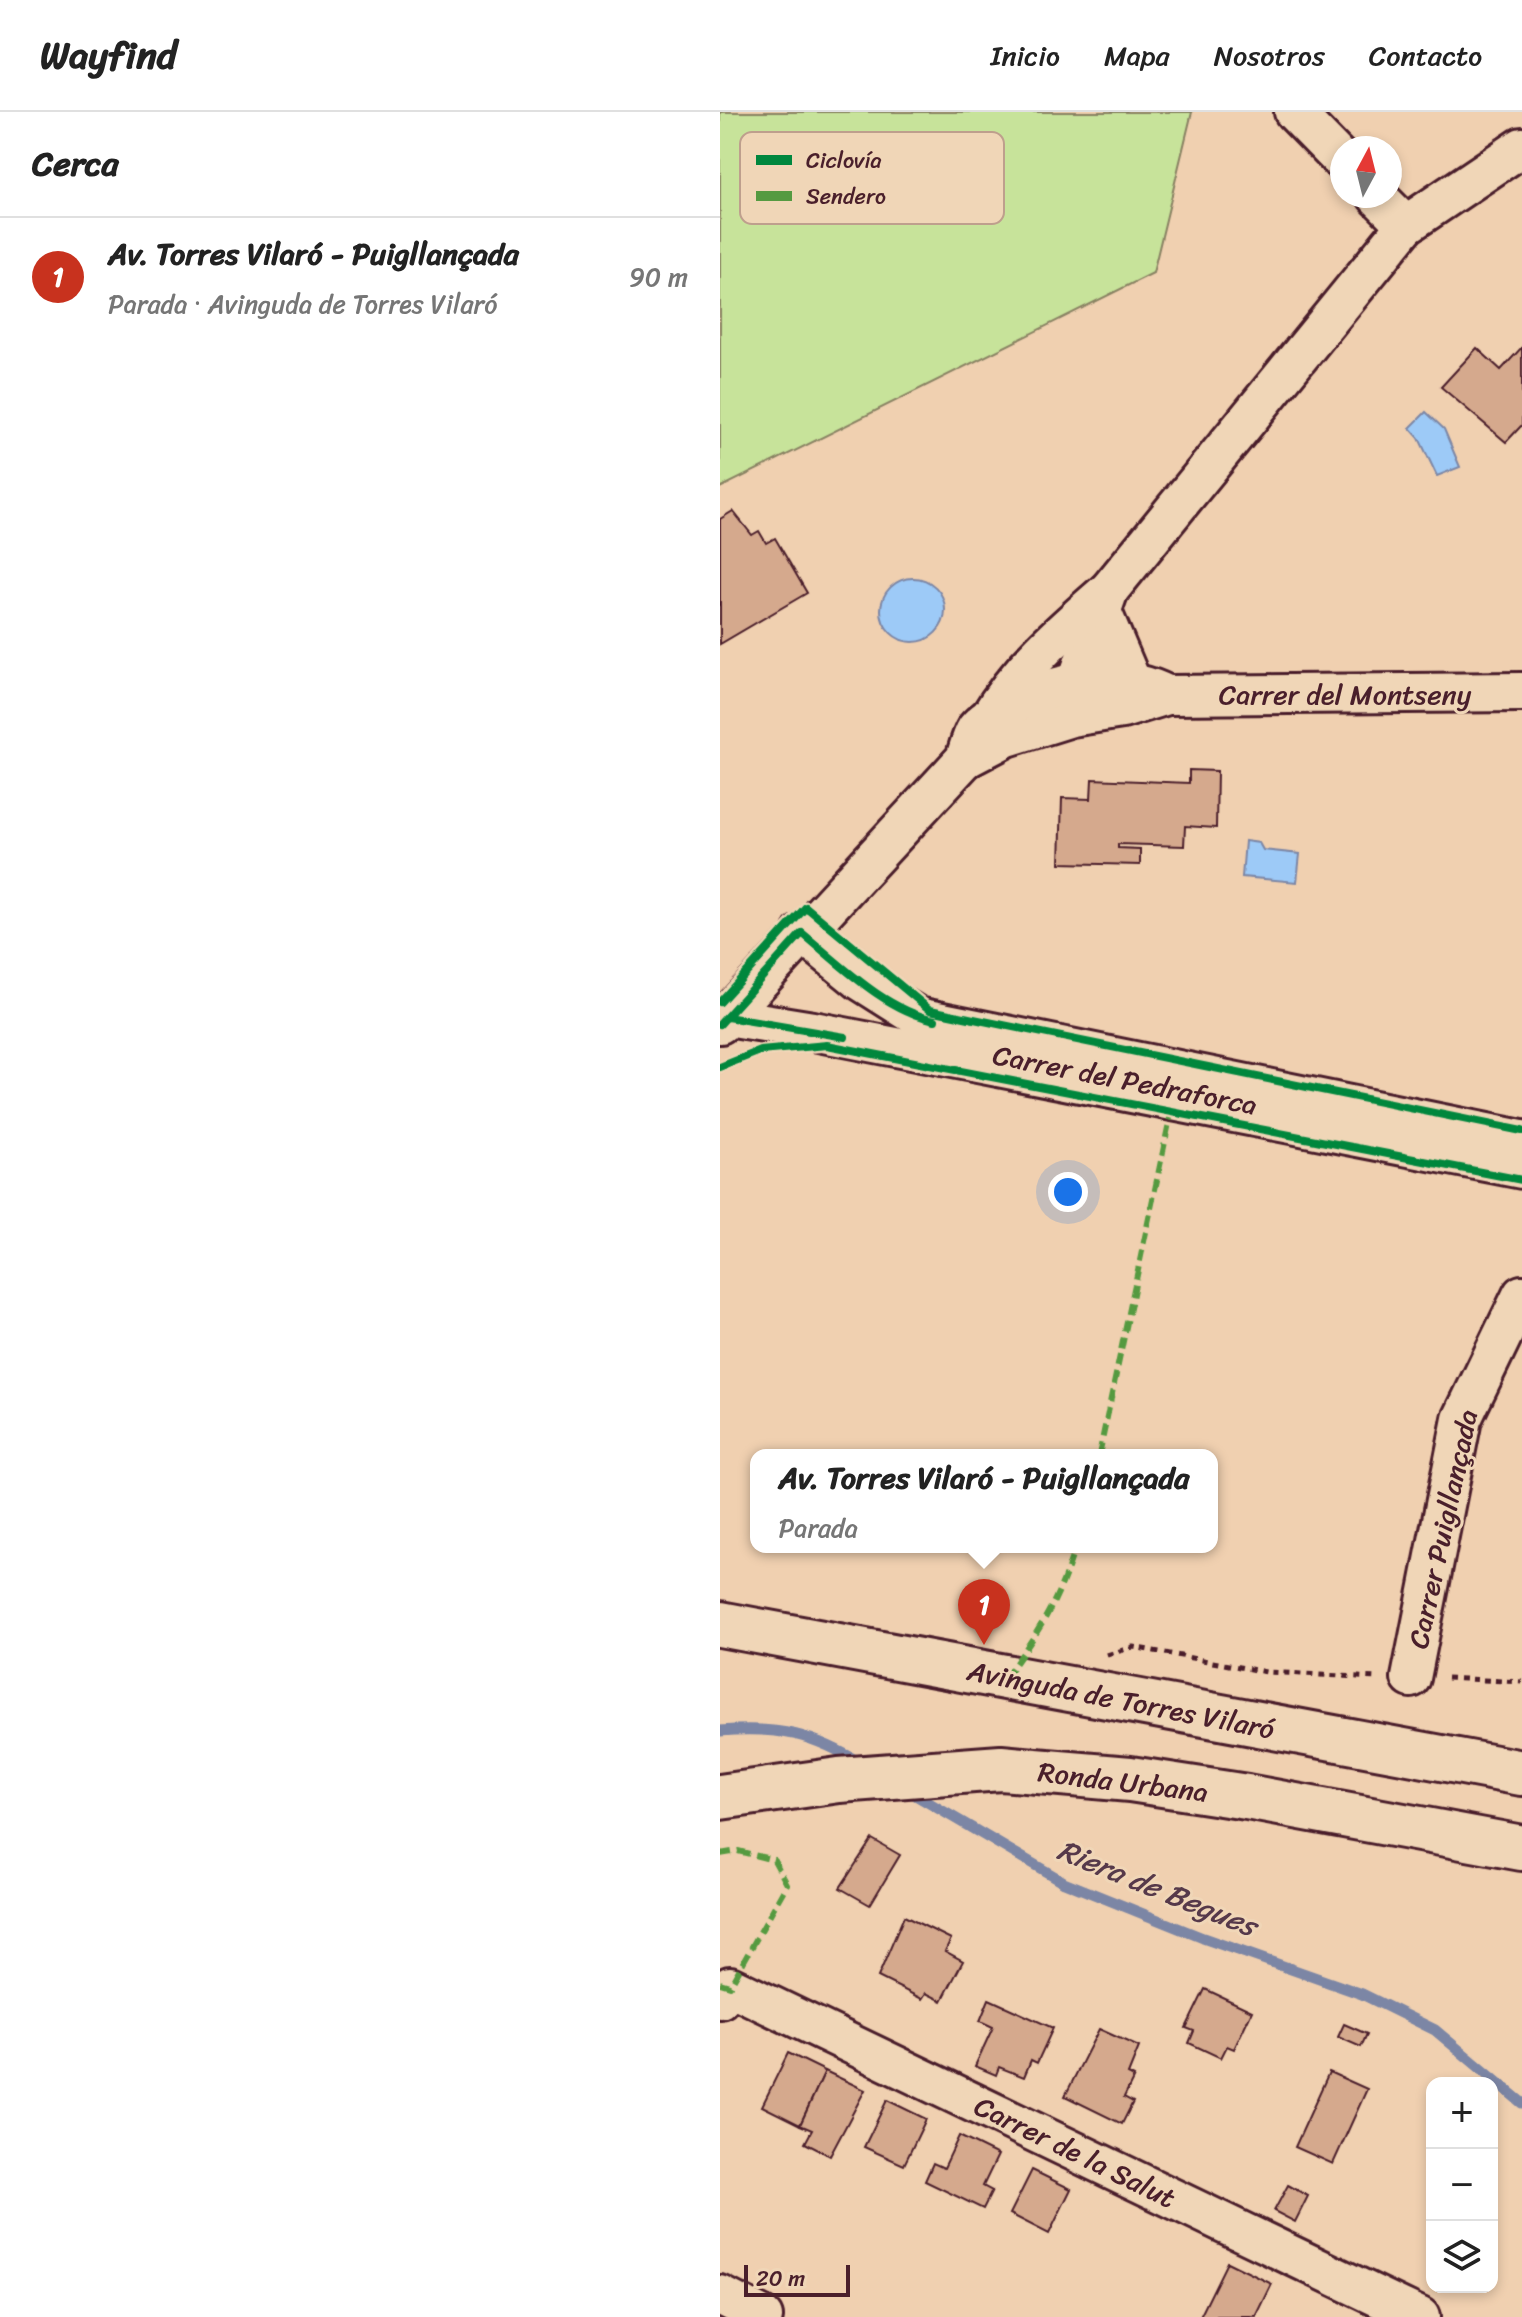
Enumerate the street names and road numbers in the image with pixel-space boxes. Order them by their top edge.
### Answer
street label: Carrer del Montseny [1219,670,1472,719]
street label: Carrer del Pedraforca [989,1030,1261,1130]
street label: Carrer Puigllançada [1394,1405,1492,1653]
street label: Avinguda de Torres Vilaró [962,1646,1279,1754]
street label: Ronda Urbana [1035,1747,1211,1817]
street label: Carrer de la Salut [966,2082,1184,2222]

